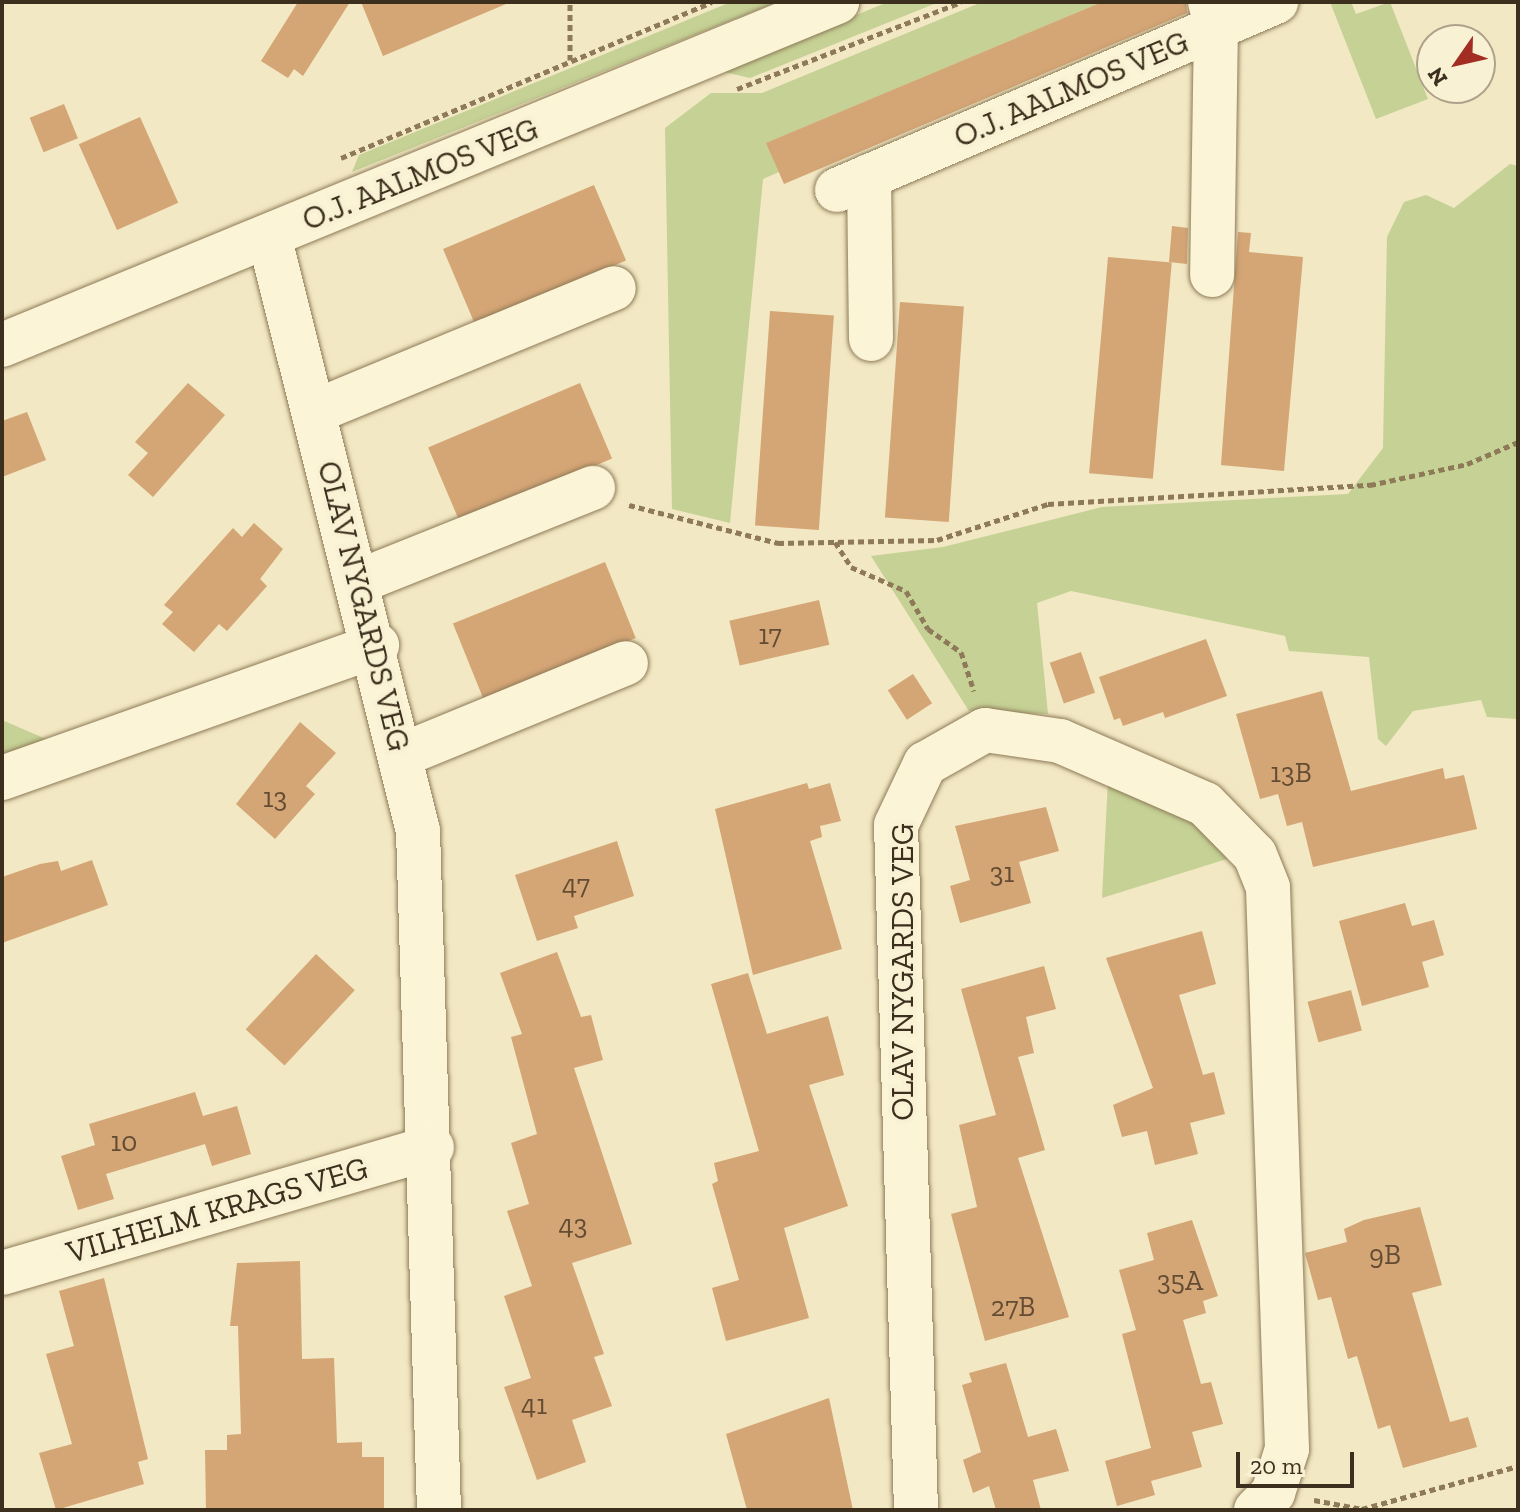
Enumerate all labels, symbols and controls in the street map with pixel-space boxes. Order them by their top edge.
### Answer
street label: O.J. AALMOS VEG [947,22,1195,156]
north arrow [1416,24,1496,104]
text: N [1421,62,1453,91]
street label: O.J. AALMOS VEG [296,109,544,239]
street label: OLAV NYGARDS VEG [309,456,419,756]
house number: 17 [758,618,782,652]
house number: 13B [1270,756,1312,790]
house number: 13 [263,781,287,815]
street label: OLAV NYGARDS VEG [883,822,921,1122]
house number: 31 [990,856,1014,890]
house number: 47 [562,868,590,902]
house number: 10 [111,1125,137,1159]
street label: VILHELM KRAGS VEG [61,1148,373,1272]
house number: 43 [559,1208,587,1242]
house number: 9B [1369,1238,1401,1272]
house number: 35A [1157,1264,1203,1298]
house number: 27B [991,1290,1035,1324]
house number: 41 [521,1388,547,1422]
scale bar [1240,1436,1358,1486]
text: 20 m [1250,1451,1302,1480]

